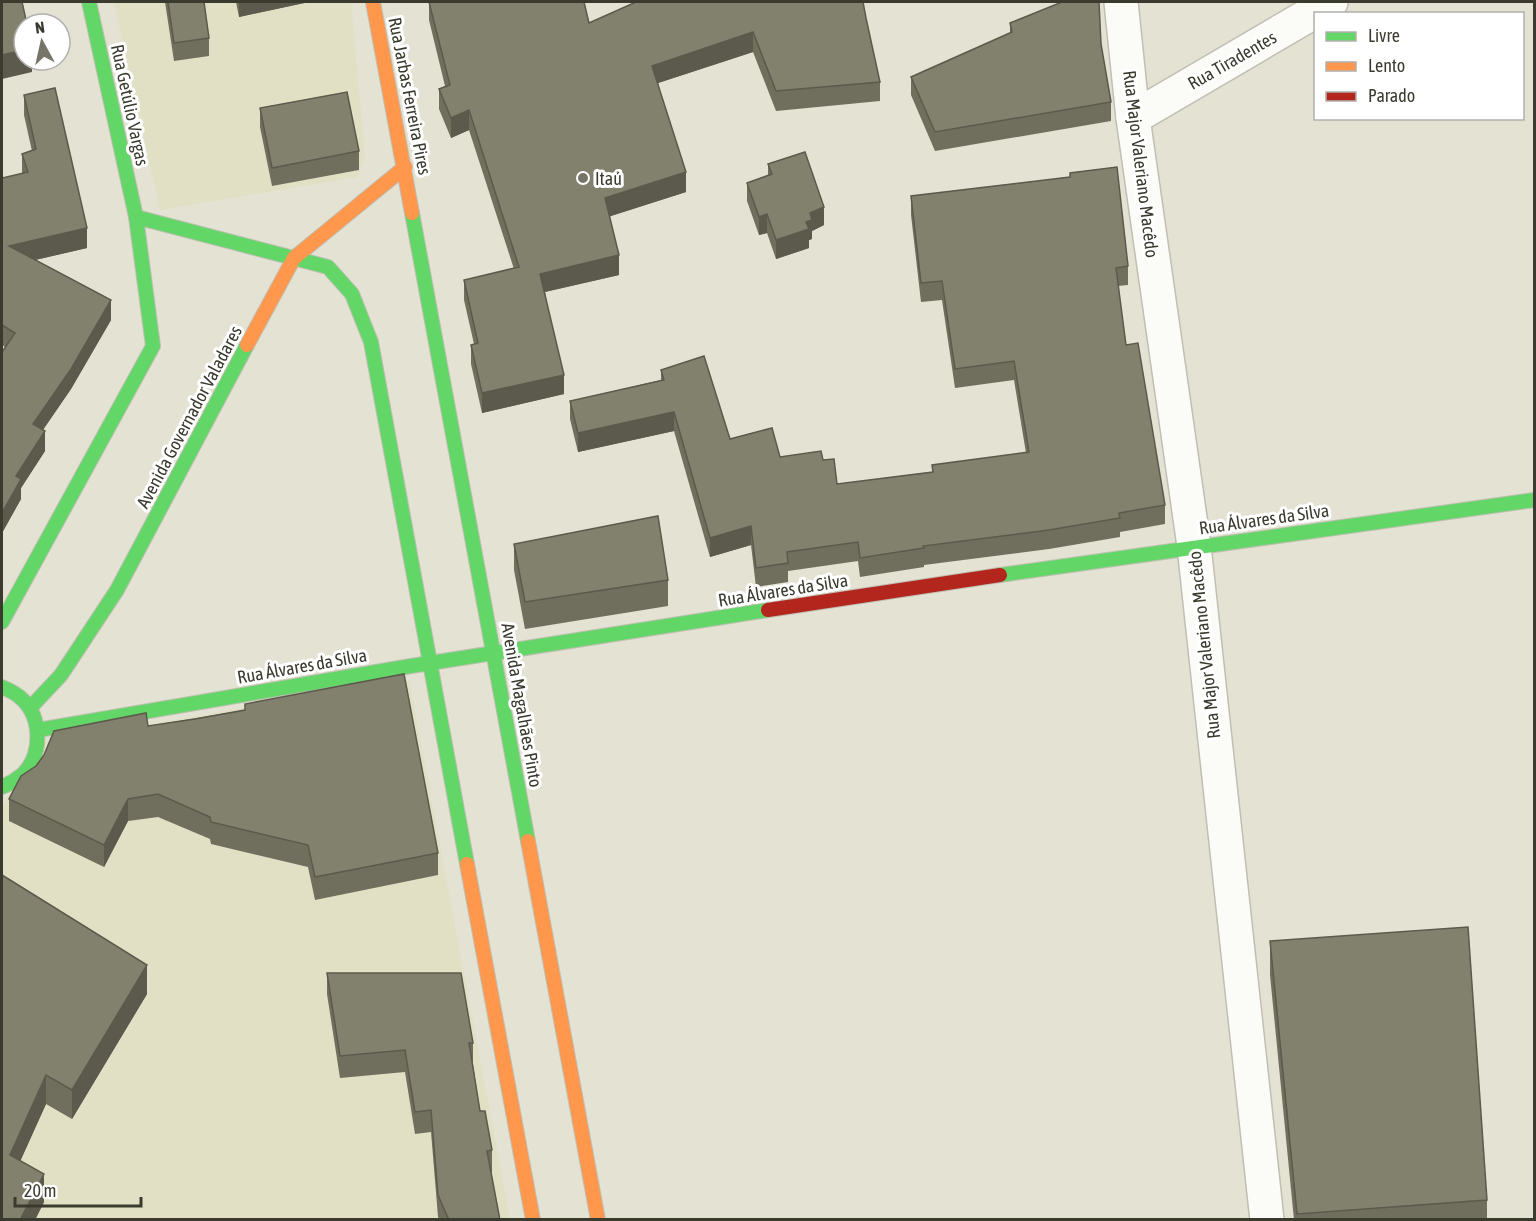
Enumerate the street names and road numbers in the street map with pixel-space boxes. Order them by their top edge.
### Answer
street label: Rua Jarbas Ferreira Pires [384,16,436,176]
street label: Rua Tiradentes [1184,26,1280,94]
street label: Rua Getúlio Vargas [107,42,153,168]
street label: Rua Major Valeriano Macêdo [1119,69,1163,259]
street label: Avenida Governador Valadares [132,322,246,512]
street label: Rua Álvares da Silva [1198,499,1330,539]
street label: Rua Major Valeriano Macêdo [1184,550,1224,740]
street label: Rua Álvares da Silva [717,569,849,611]
street label: Avenida Magalhães Pinto [497,621,547,789]
street label: Rua Álvares da Silva [236,644,368,688]

